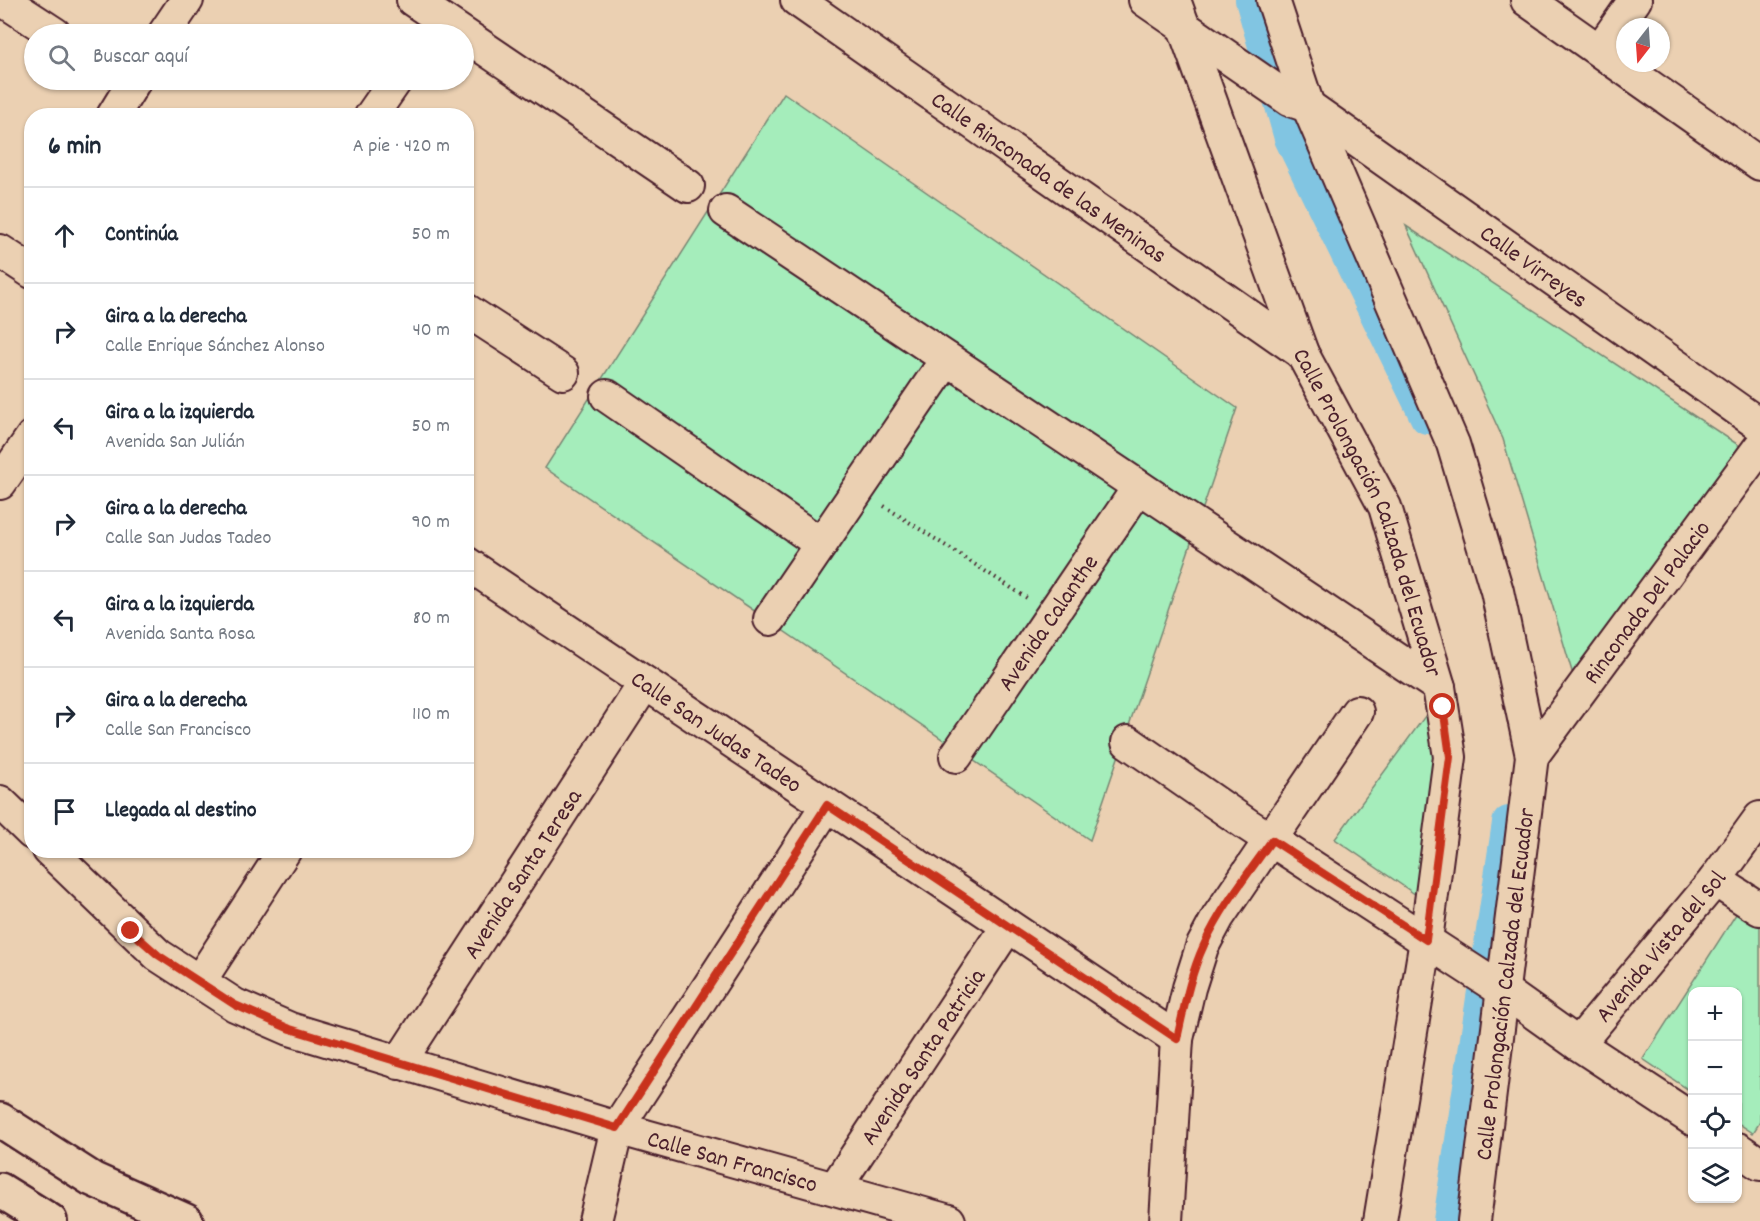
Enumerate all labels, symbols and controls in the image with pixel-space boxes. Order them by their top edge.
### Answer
north arrow [1616,18,1670,72]
search box [24,24,474,90]
icon: search [45,41,78,74]
text: Buscar aquí [93,42,188,73]
street label: Calle Rinconada de las Meninas [923,84,1173,273]
text: 6 min [48,129,101,166]
text: A pie · 420 m [353,133,450,161]
street label: Calle Virreyes [1471,218,1594,318]
icon: ahead [48,219,81,252]
text: Continúa [105,220,178,251]
text: 50 m [412,221,450,249]
text: Gira a la derecha [105,302,247,333]
icon: right [48,315,81,348]
text: 40 m [412,317,450,345]
text: Calle Enrique Sánchez Alonso [105,333,325,361]
street label: Calle Prolongación Calzada del Ecuador [1282,343,1449,682]
text: Gira a la izquierda [105,398,254,429]
icon: left [48,411,81,444]
text: 50 m [412,413,450,441]
text: Avenida San Julián [105,429,245,457]
text: Gira a la derecha [105,494,247,525]
icon: right [48,507,81,540]
text: 90 m [412,509,450,537]
street label: Rinconada Del Palacio [1577,514,1720,692]
text: Calle San Judas Tadeo [105,525,271,553]
street label: Avenida Calanthe [991,549,1108,699]
text: Gira a la izquierda [105,590,254,621]
icon: left [48,603,81,636]
text: 80 m [413,605,450,633]
text: Avenida Santa Rosa [105,621,255,649]
street label: Calle San Judas Tadeo [623,664,808,803]
text: Gira a la derecha [105,686,247,717]
route start [1429,693,1455,719]
icon: right [48,699,81,732]
text: 110 m [412,701,450,729]
text: Calle San Francisco [105,717,251,745]
street label: Avenida Santa Teresa [457,782,592,967]
icon: arrive [48,795,81,828]
text: Llegada al destino [105,796,257,827]
street label: Calle Prolongación Calzada del Ecuador [1468,806,1545,1163]
street label: Avenida Vista del Sol [1589,864,1737,1031]
route end [117,917,143,943]
street label: Avenida Santa Patricia [854,962,996,1153]
map controls [1688,987,1742,1203]
button: + [1688,987,1742,1041]
button: − [1688,1041,1742,1095]
button: locate [1688,1095,1742,1149]
street label: Calle San Francisco [643,1123,821,1203]
button: layers [1688,1149,1742,1203]

